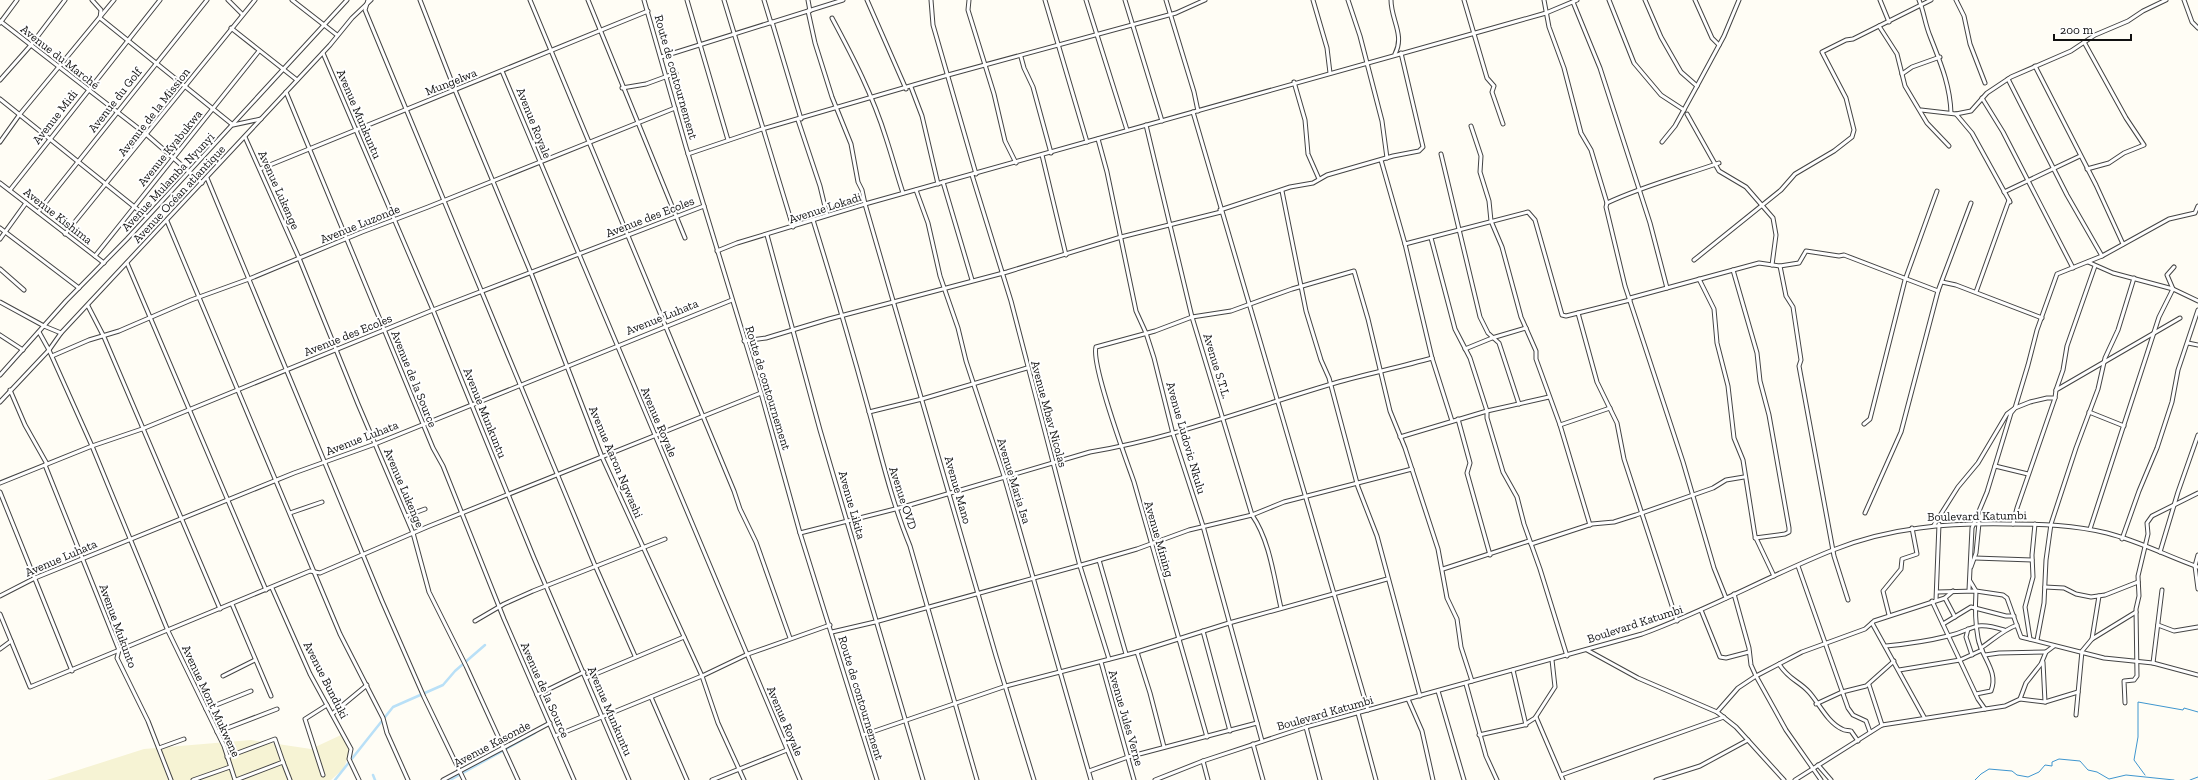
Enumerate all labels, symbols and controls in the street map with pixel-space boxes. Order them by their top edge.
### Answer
street label: Route de contournement [652,13,701,141]
scale bar [2054,16,2131,42]
street label: Avenue du Marché [18,22,102,92]
text: 200 m [2060,23,2094,37]
street label: Avenue du Golf [85,64,145,135]
street label: Avenue de la Mission [115,65,193,159]
street label: Mungelwa [423,65,479,99]
street label: Avenue Munkuntu [334,67,384,161]
street label: Avenue Royale [514,86,555,161]
street label: Avenue Midi [30,87,81,147]
street label: Avenue Kyabukwa [135,107,205,189]
street label: Avenue Mulamba Nyunyi [119,129,218,234]
street label: Avenue Océan atlantique [130,142,228,246]
street label: Avenue Lukenge [255,148,303,232]
street label: Avenue Kishima [21,185,95,247]
street label: Avenue Lokadi [787,189,864,226]
street label: Avenue des Ecoles [604,194,696,240]
street label: Avenue Luzonde [318,202,402,246]
street label: Avenue Luhata [624,296,700,338]
street label: Avenue des Ecoles [302,311,394,359]
street label: Route de contournement [742,324,794,452]
street label: Avenue de la Source [388,329,440,430]
street label: Avenue S.T.L. [1200,332,1234,400]
street label: Avenue Mbav Nicolas [1028,359,1070,469]
street label: Avenue Munkuntu [461,366,510,460]
street label: Avenue Ludovic Nkulu [1163,380,1209,496]
street label: Avenue Royale [638,385,680,459]
street label: Avenue Aaron Ngwashi [586,404,646,521]
street label: Avenue Luhata [324,418,400,458]
street label: Avenue Maria Isa [994,437,1034,526]
street label: Avenue Lukenge [381,446,427,530]
street label: Avenue Mano [942,454,974,526]
street label: Avenue OVD [886,465,920,531]
street label: Avenue Likita [836,469,868,541]
street label: Avenue Mining [1141,499,1177,579]
street label: Boulevard Katumbi [1927,508,2028,524]
street label: Avenue Luhata [23,536,99,579]
street label: Avenue Mukunto [96,582,140,670]
street label: Boulevard Katumbi [1585,602,1685,646]
street label: Route de contournement [835,634,887,762]
street label: Avenue Bunduki [301,639,352,721]
street label: Avenue de la Source [518,640,572,740]
street label: Avenue Mont Mukwene [179,643,243,759]
street label: Avenue Munkuntu [585,664,635,758]
street label: Avenue Jules Verne [1106,668,1146,768]
street label: Avenue Royale [764,684,806,758]
street label: Boulevard Katumbi [1275,692,1376,733]
street label: Avenue Kasonde [451,718,533,770]

